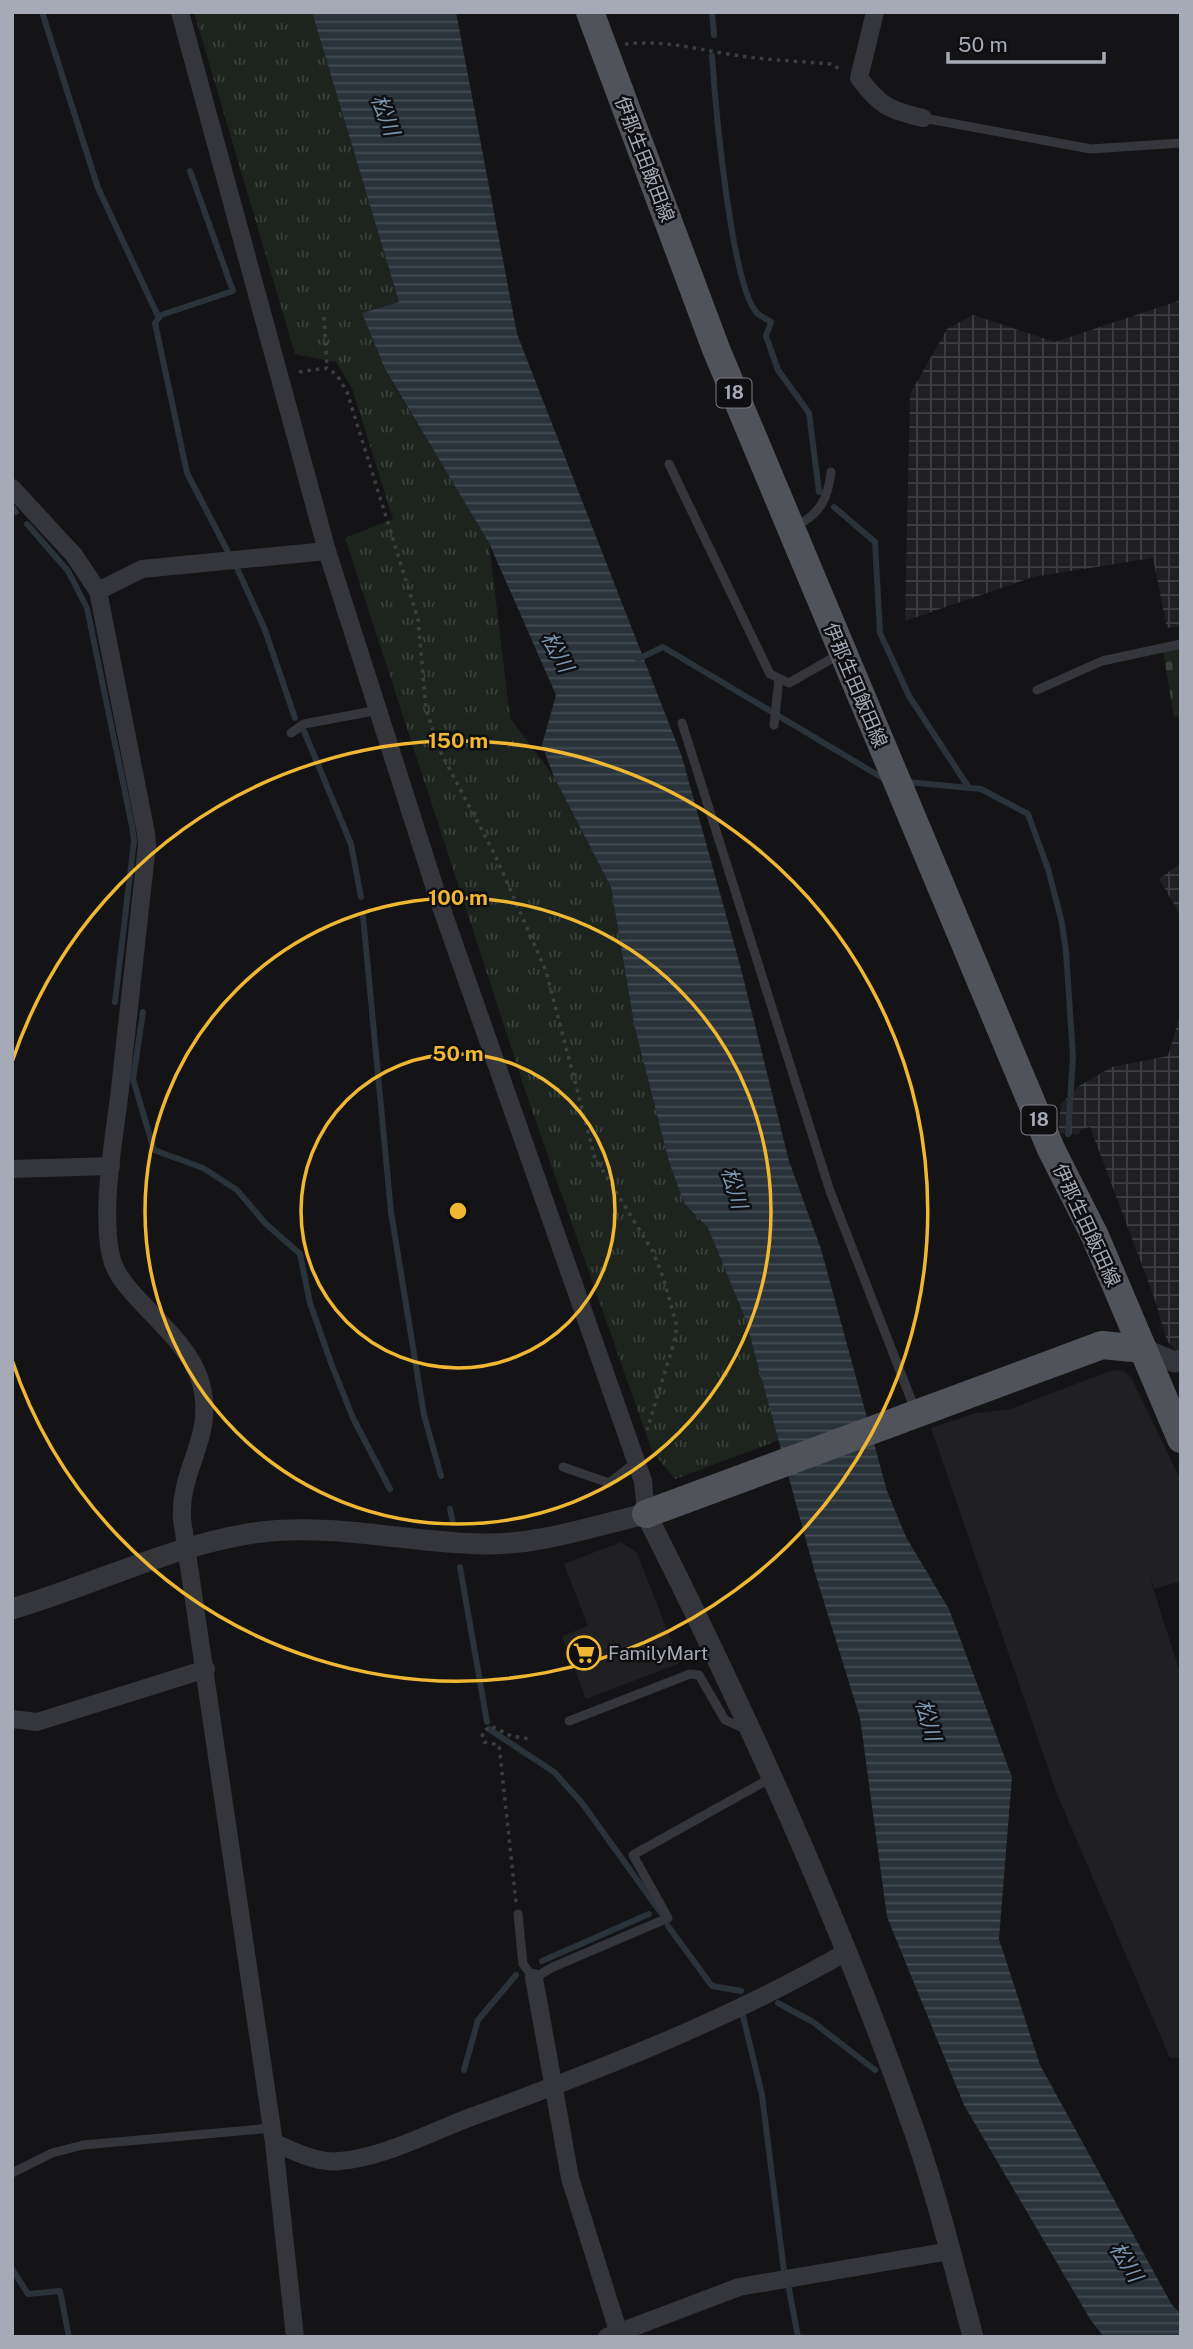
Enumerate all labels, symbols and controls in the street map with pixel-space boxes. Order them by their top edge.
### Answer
scale bar [948,21,1104,65]
text: 50 m [958,32,1008,57]
water label: 松川 [366,91,405,141]
street label: 伊那生田飯田線 [611,93,679,225]
road number: 18 [716,379,752,408]
street label: 伊那生田飯田線 [820,619,892,751]
water label: 松川 [536,627,580,678]
text: 150 m [428,728,488,753]
text: 100 m [428,885,488,910]
text: 50 m [432,1041,484,1066]
road number: 18 [1021,1106,1056,1134]
street label: 伊那生田飯田線 [1049,1160,1125,1290]
water label: 松川 [716,1164,753,1214]
centre of rings [446,1199,470,1223]
supermarket icon: FamilyMart [565,1634,603,1672]
place label: FamilyMart [608,1642,708,1664]
water label: 松川 [911,1696,947,1745]
water label: 松川 [1105,2237,1149,2288]

